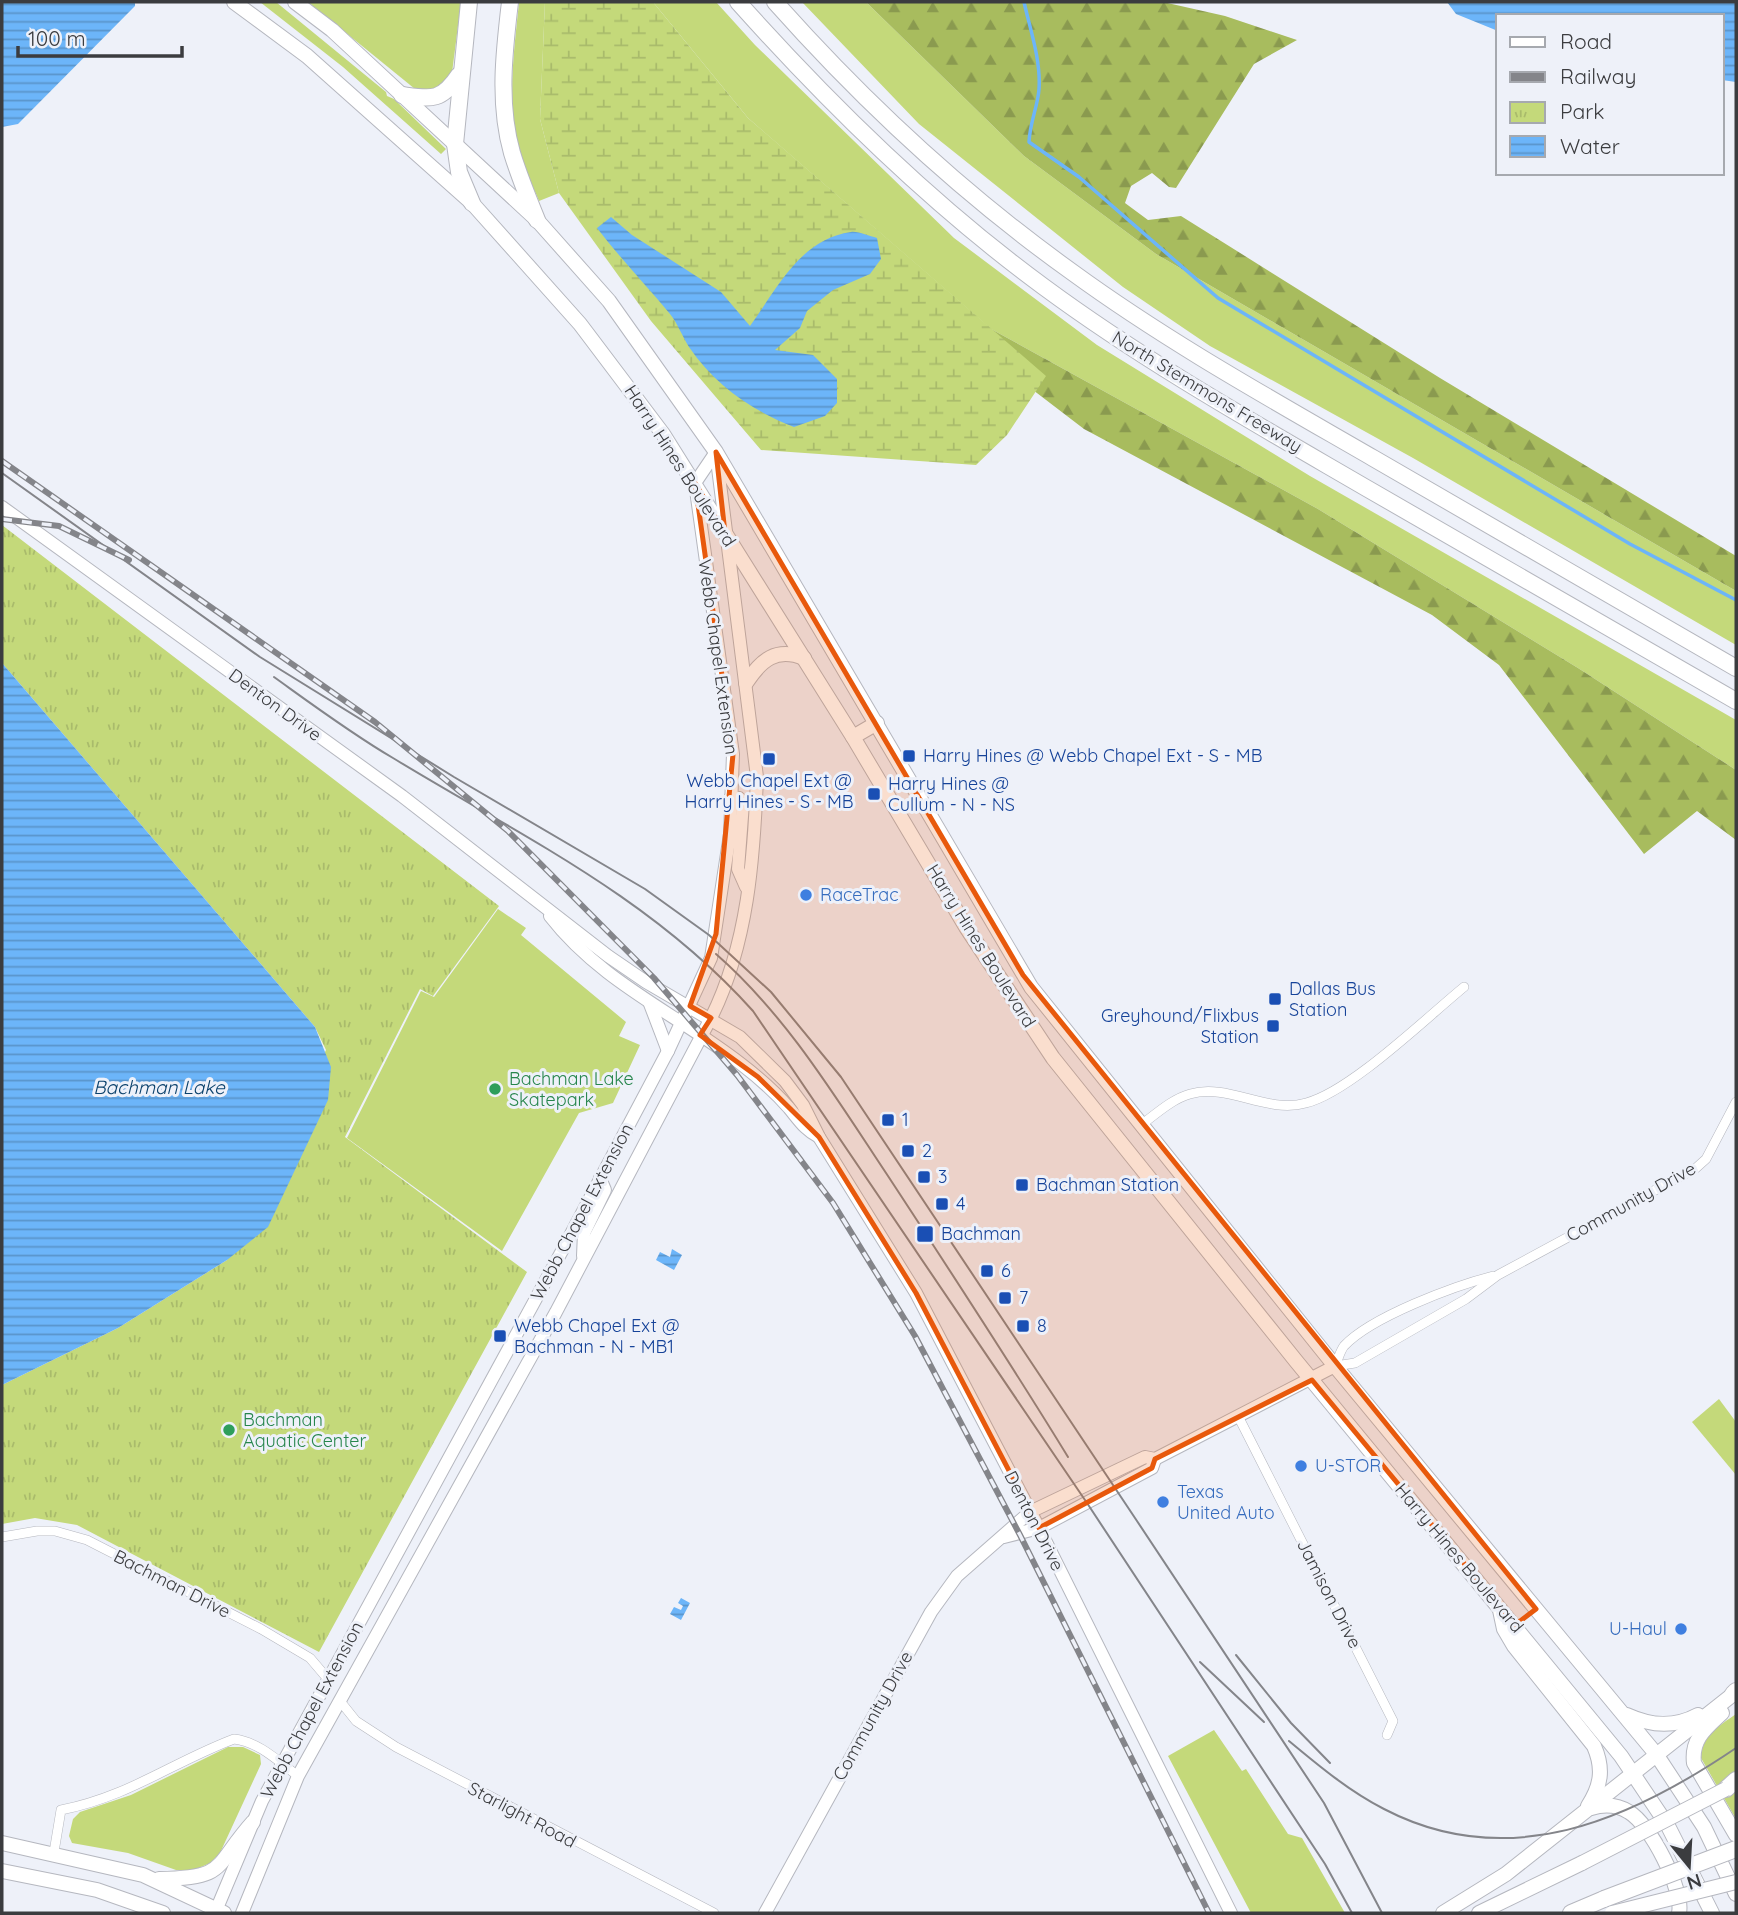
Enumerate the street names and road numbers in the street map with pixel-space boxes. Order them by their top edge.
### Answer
street label: North Stemmons Freeway [1108,326,1306,457]
street label: Harry Hines Boulevard [619,381,741,551]
street label: Webb Chapel Extension [693,558,744,756]
street label: Denton Drive [224,663,326,746]
street label: Harry Hines Boulevard [922,860,1041,1032]
street label: Webb Chapel Extension [525,1119,638,1304]
street label: Community Drive [1562,1156,1700,1247]
street label: Denton Drive [999,1467,1069,1575]
street label: Harry Hines Boulevard [1390,1478,1529,1637]
street label: Jamison Drive [1292,1535,1367,1652]
street label: Bachman Drive [110,1544,235,1623]
street label: Webb Chapel Extension [255,1617,368,1802]
street label: Community Drive [827,1647,918,1785]
street label: Starlight Road [464,1776,580,1853]

